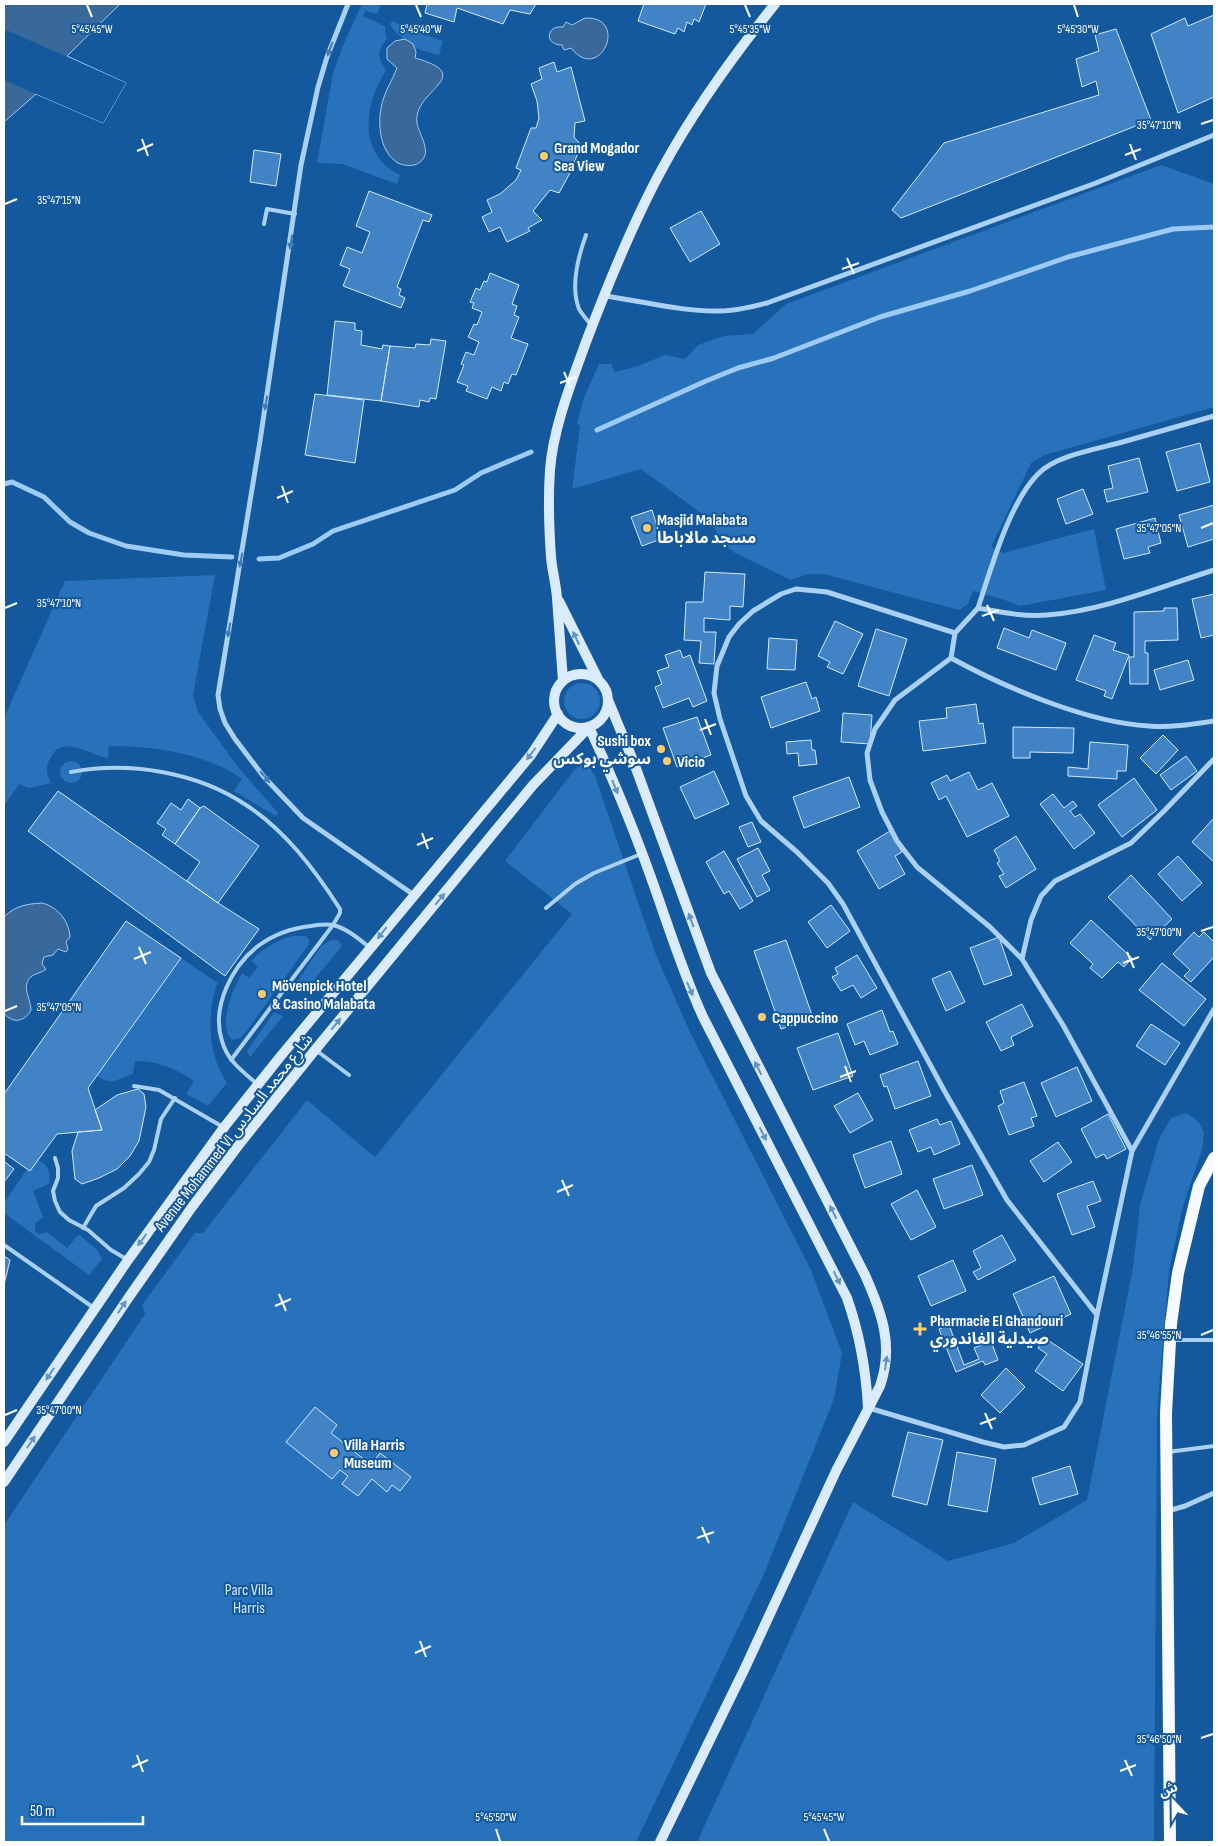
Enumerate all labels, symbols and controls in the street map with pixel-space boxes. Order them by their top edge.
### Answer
text: 5°45'45"W [71,22,113,37]
text: 5°45'40"W [400,22,442,37]
text: 5°45'35"W [729,22,771,37]
text: 5°45'30"W [1057,22,1099,37]
one-way arrow [326,42,334,57]
text: 35°47'10"N [1137,118,1181,133]
place label: Grand Mogador Sea View [554,139,639,176]
marker: Grand Mogador Sea View [538,150,550,162]
text: 35°47'15"N [37,193,81,208]
one-way arrow [286,234,294,250]
one-way arrow [262,395,270,411]
place label: Masjid Malabata مسجد مالاباطا [657,511,756,548]
text: 35°47'05"N [1137,521,1181,536]
marker: Masjid Malabata مسجد مالاباطا [641,522,653,534]
one-way arrow [236,552,244,568]
text: 35°47'10"N [37,596,81,611]
one-way arrow [224,622,232,638]
one-way arrow [572,631,580,645]
place label: Sushi box سوشي بوكس [553,732,651,772]
marker: Sushi box سوشي بوكس [655,743,667,755]
one-way arrow [526,747,536,761]
place label: Vicio [677,753,705,772]
marker: Vicio [661,755,673,767]
one-way arrow [259,771,270,783]
one-way arrow [612,780,620,794]
one-way arrow [434,893,445,906]
one-way arrow [687,912,695,927]
text: 35°47'00"N [1136,925,1182,940]
one-way arrow [377,926,388,939]
place label: Mövenpick Hotel & Casino Malabata [272,977,375,1014]
one-way arrow [687,982,695,996]
marker: Mövenpick Hotel & Casino Malabata [256,988,268,1000]
text: 35°47'05"N [37,1000,81,1015]
place label: Cappuccino [772,1009,838,1028]
marker: Cappuccino [756,1011,768,1023]
one-way arrow [330,1018,341,1030]
street label: Avenue Mohammed VI شارع محمد السادس [150,1030,319,1238]
one-way arrow [754,1061,762,1075]
one-way arrow [759,1127,767,1141]
one-way arrow [829,1205,837,1220]
one-way arrow [137,1233,147,1247]
one-way arrow [834,1271,842,1285]
one-way arrow [117,1300,127,1314]
place label: Pharmacie El Ghandouri صيدلية الغاندوري [930,1312,1063,1352]
marker: Pharmacie El Ghandouri صيدلية الغاندوري [914,1323,926,1335]
text: 35°46'55"N [1137,1328,1181,1343]
one-way arrow [882,1355,890,1371]
one-way arrow [45,1367,55,1381]
text: 35°47'00"N [36,1403,82,1418]
one-way arrow [26,1435,36,1449]
place label: Villa Harris Museum [344,1436,405,1473]
marker: Villa Harris Museum [328,1447,340,1459]
park label: Parc Villa Harris [225,1581,273,1618]
text: 35°46'50"N [1136,1732,1182,1747]
north arrow [1148,1776,1198,1826]
text: ش [1156,1778,1180,1801]
scale bar [22,1794,144,1826]
text: 50 m [30,1802,55,1821]
text: 5°45'50"W [475,1810,517,1825]
text: 5°45'45"W [803,1810,845,1825]

